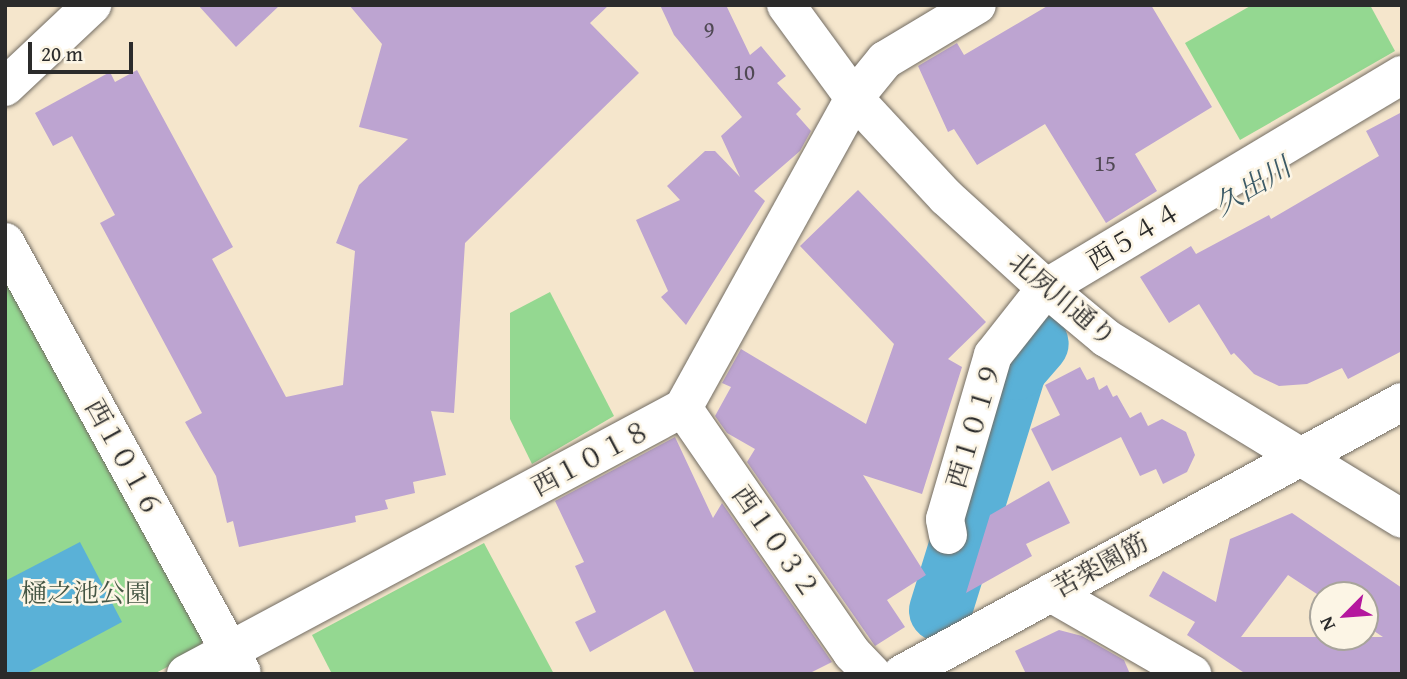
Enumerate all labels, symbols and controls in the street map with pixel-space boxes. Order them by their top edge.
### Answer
house number: 9 [703,15,715,43]
scale bar [32,28,136,72]
text: 20 m [41,38,83,69]
house number: 10 [733,58,755,86]
house number: 15 [1094,149,1116,177]
water label: 久出川 [1207,150,1297,222]
street label: 西５４４ [1081,196,1187,276]
street label: 北夙川通り [1003,245,1123,353]
street label: 西１０１９ [940,358,1008,492]
street label: 西１０１６ [79,394,169,522]
street label: 西１０１８ [526,414,656,502]
street label: 西１０３２ [726,480,826,604]
street label: 苦楽園筋 [1047,526,1153,604]
park label: 樋之池公園 [21,577,151,609]
north arrow [1309,581,1379,651]
text: N [1311,612,1342,636]

